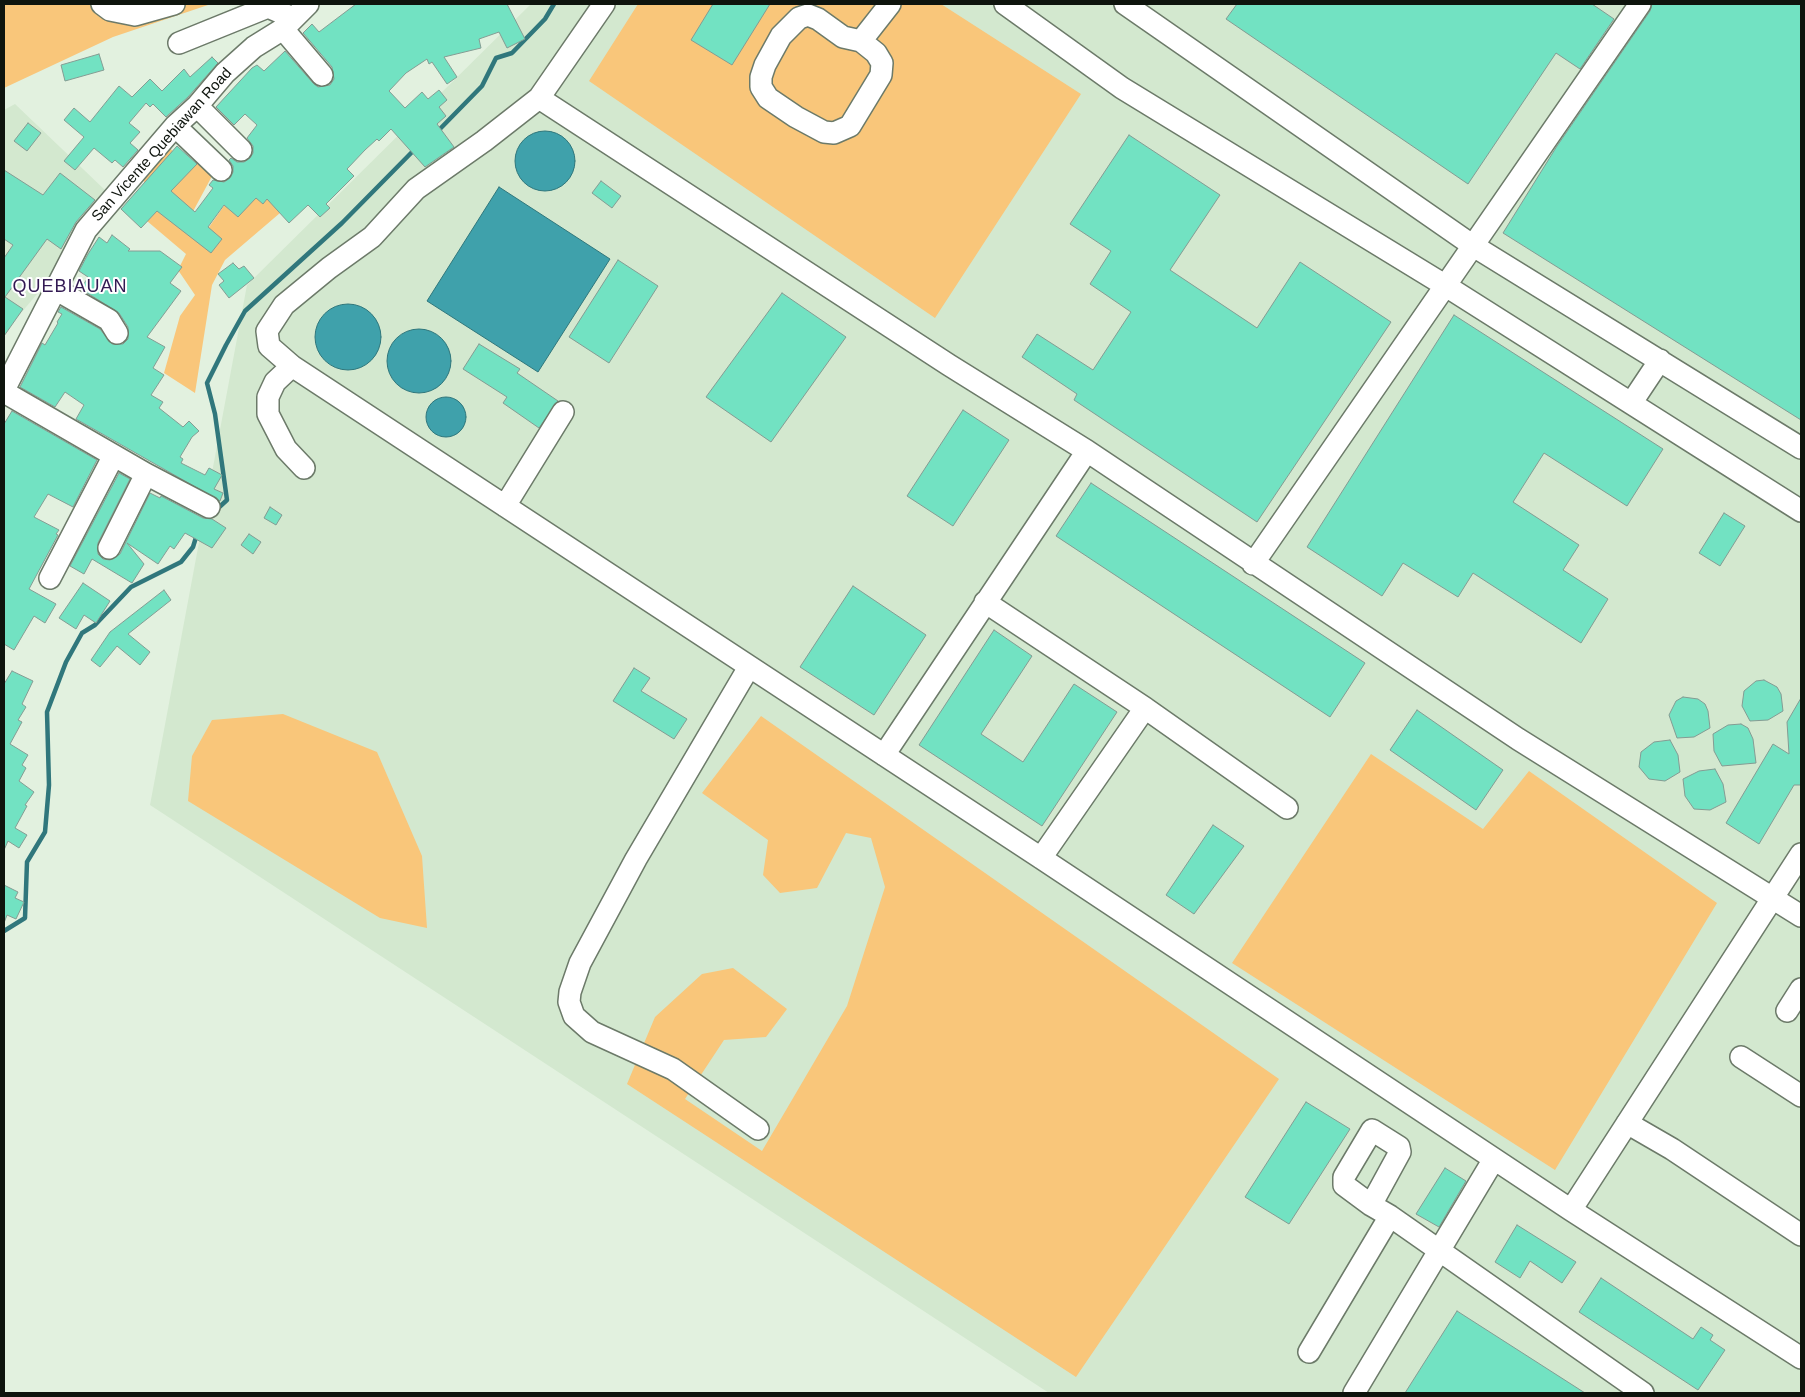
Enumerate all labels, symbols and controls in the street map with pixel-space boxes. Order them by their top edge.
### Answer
street label: San Vicente Quebiawan Road [88,64,236,226]
district label: QUEBIAUAN [11,276,129,298]

